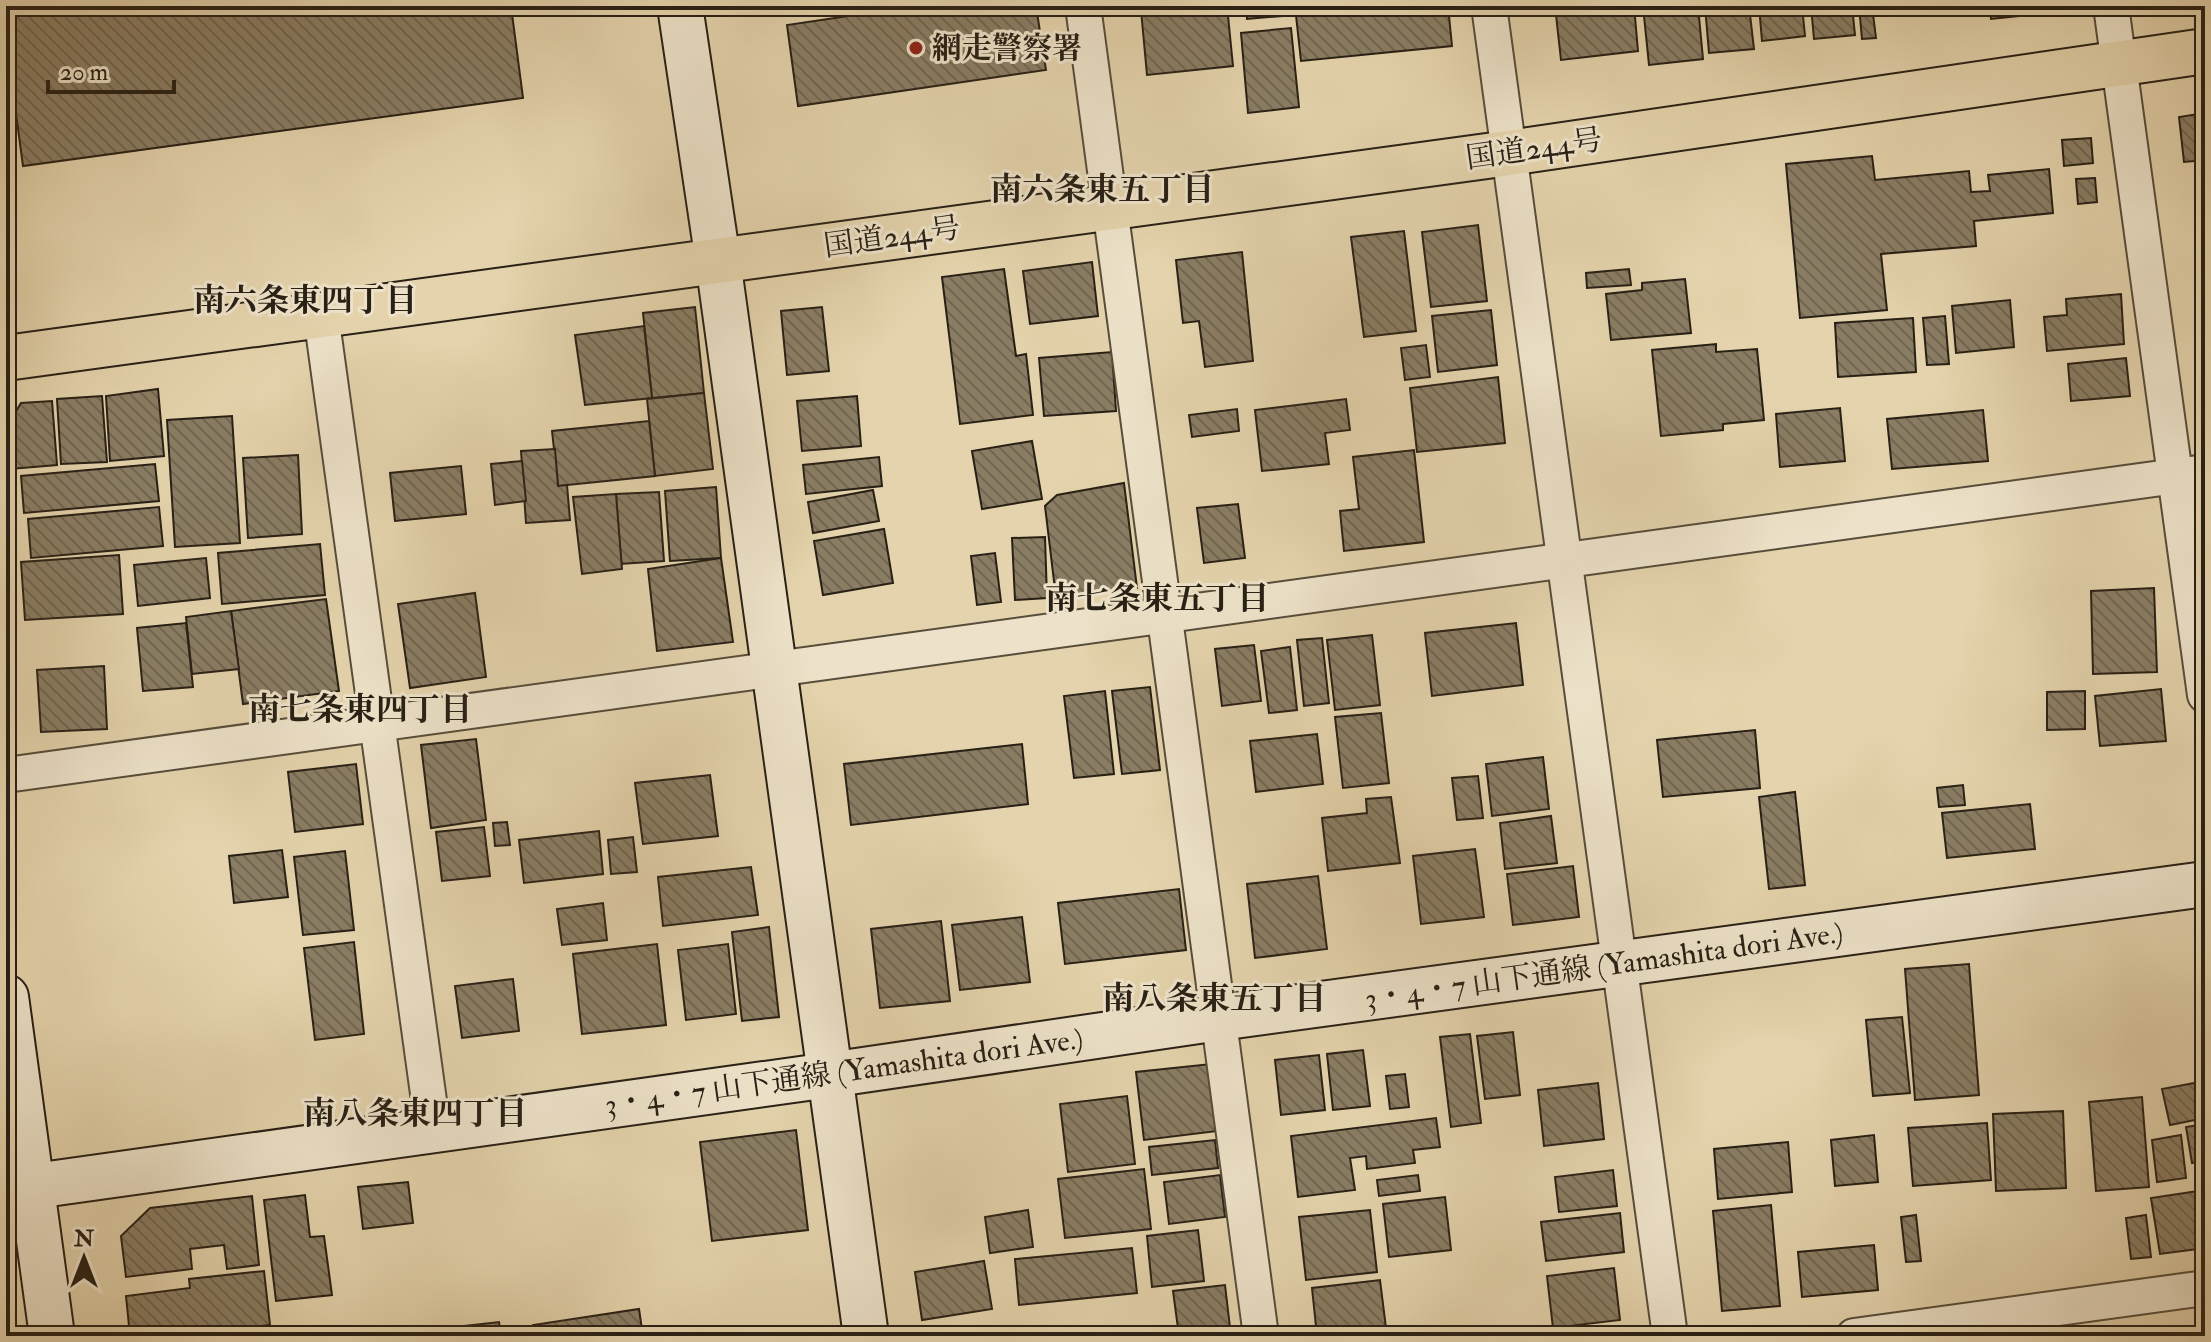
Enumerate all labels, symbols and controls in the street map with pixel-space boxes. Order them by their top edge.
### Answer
place label: 網走警察署 [932,30,1082,67]
marker: 網走警察署 [907,39,925,57]
scale bar [48,44,174,94]
text: 20 m [60,57,109,88]
street label: 国道244号 [1463,121,1605,177]
district label: 南六条東五丁目 [990,170,1214,210]
street label: 国道244号 [821,209,963,265]
district label: 南六条東四丁目 [193,281,417,321]
district label: 南七条東五丁目 [1045,579,1269,619]
district label: 南七条東四丁目 [248,690,472,730]
street label: 3・4・7 山下通線 (Yamashita dori Ave.) [1363,914,1845,1018]
district label: 南八条東五丁目 [1102,979,1326,1019]
street label: 3・4・7 山下通線 (Yamashita dori Ave.) [603,1020,1085,1124]
district label: 南八条東四丁目 [303,1094,527,1134]
north arrow [44,1218,124,1298]
text: N [73,1225,94,1253]

